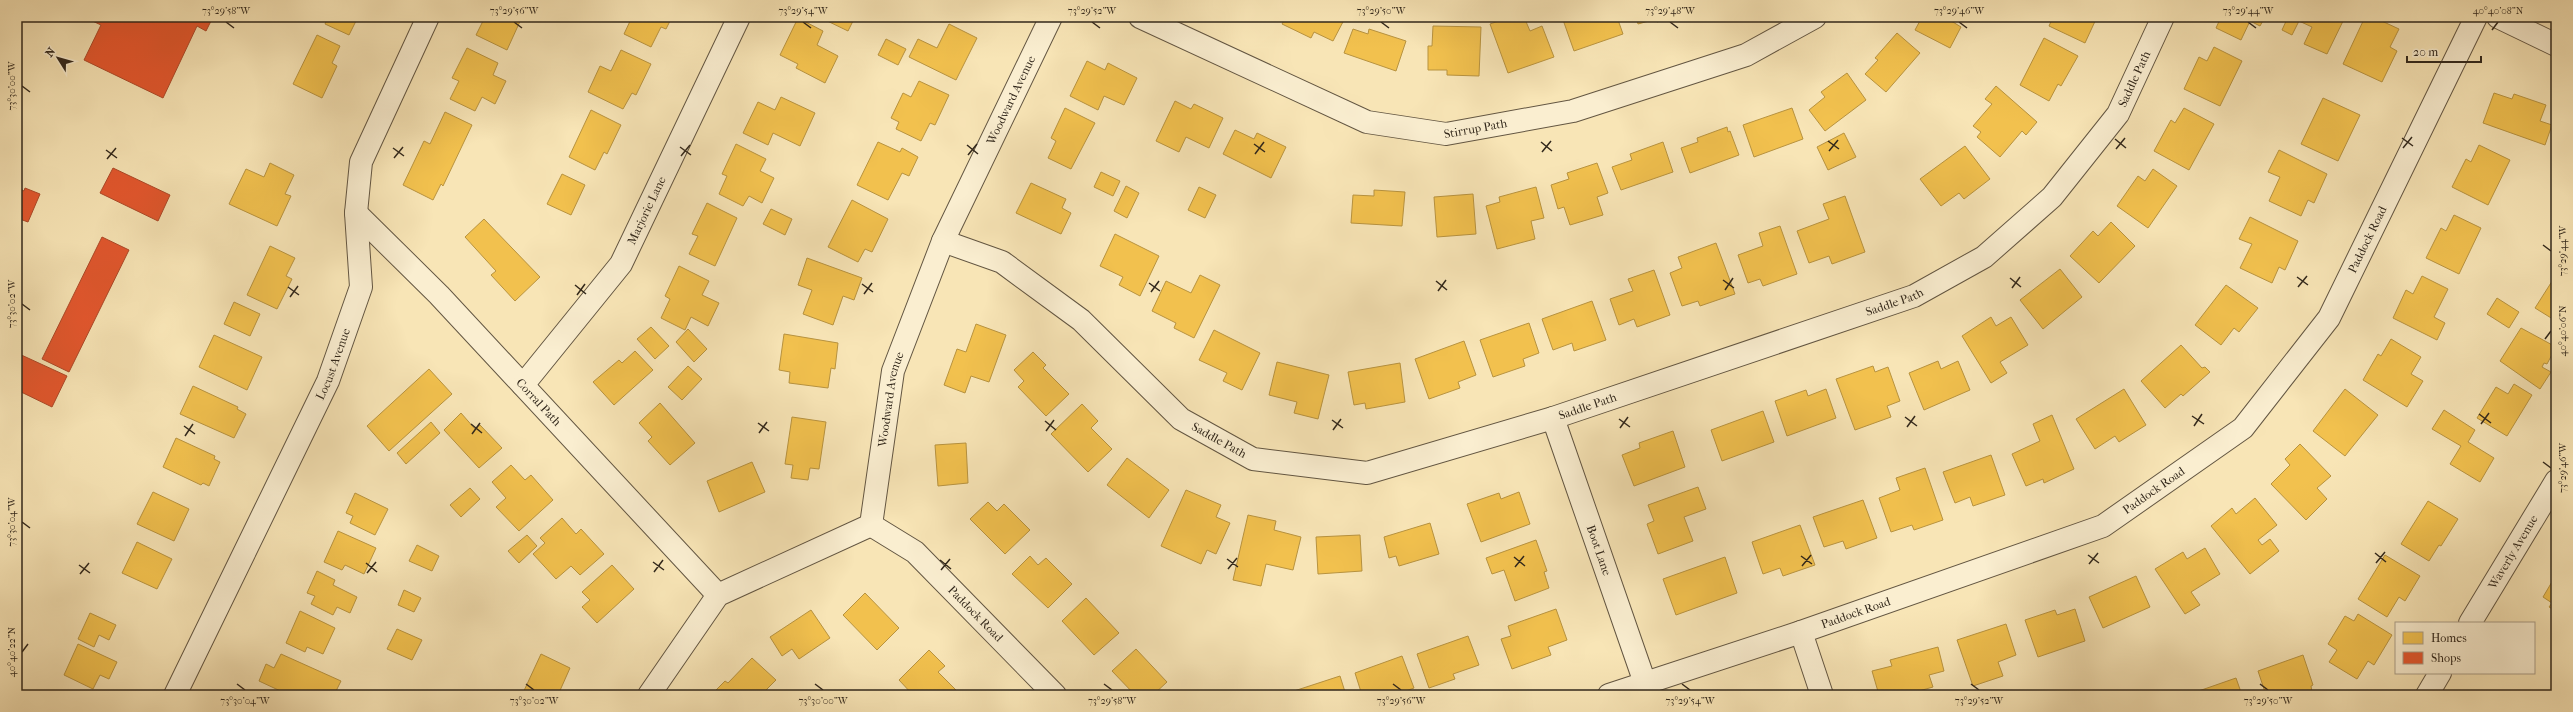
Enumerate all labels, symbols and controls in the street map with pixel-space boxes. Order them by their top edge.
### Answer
text: 73°29'58"W [202,5,251,17]
text: 73°29'56"W [490,5,539,17]
text: 73°29'54"W [778,5,829,17]
text: 73°29'52"W [1068,5,1117,17]
text: 73°29'50"W [1357,5,1406,17]
text: 73°29'48"W [1645,5,1696,17]
text: 73°29'46"W [1934,5,1985,17]
text: 73°29'44"W [2223,5,2275,17]
text: 40°40'08"N [2473,5,2524,17]
north arrow [38,38,78,78]
scale bar [2407,38,2481,64]
text: N [43,45,59,60]
text: 20 m [2413,45,2438,59]
street label: Saddle Path [2115,48,2153,109]
street label: Woodward Avenue [983,53,1038,148]
text: 73°30'00"W [6,60,18,111]
street label: Stirrup Path [1443,116,1508,141]
street label: Marjorie Lane [624,174,669,247]
street label: Paddock Road [2345,203,2390,275]
text: 73°29'44"W [2557,224,2569,276]
text: 73°30'02"W [6,278,18,328]
street label: Saddle Path [1864,285,1926,319]
text: 40°40'06"N [2557,305,2569,357]
street label: Locust Avenue [313,326,353,402]
street label: Woodward Avenue [875,350,907,449]
street label: Corral Path [513,376,564,429]
street label: Saddle Path [1557,390,1619,423]
street label: Saddle Path [1189,419,1249,461]
text: 73°29'46"W [2557,442,2569,493]
street label: Paddock Road [2120,464,2188,517]
text: 73°30'04"W [6,496,18,547]
street label: Waverly Avenue [2485,512,2541,592]
street label: Boot Lane [1584,523,1614,577]
street label: Paddock Road [945,583,1006,645]
street label: Paddock Road [1819,594,1893,631]
legend [2395,622,2535,674]
text: 40°40'22"N [6,626,18,677]
text: Homes [2431,631,2467,645]
text: Shops [2431,651,2461,665]
text: 73°30'04"W [220,695,271,707]
text: 73°30'02"W [510,695,560,707]
text: 73°30'00"W [798,695,849,707]
text: 73°29'58"W [1088,695,1137,707]
text: 73°29'56"W [1377,695,1426,707]
text: 73°29'54"W [1665,695,1716,707]
text: 73°29'52"W [1955,695,2004,707]
text: 73°29'50"W [2244,695,2293,707]

